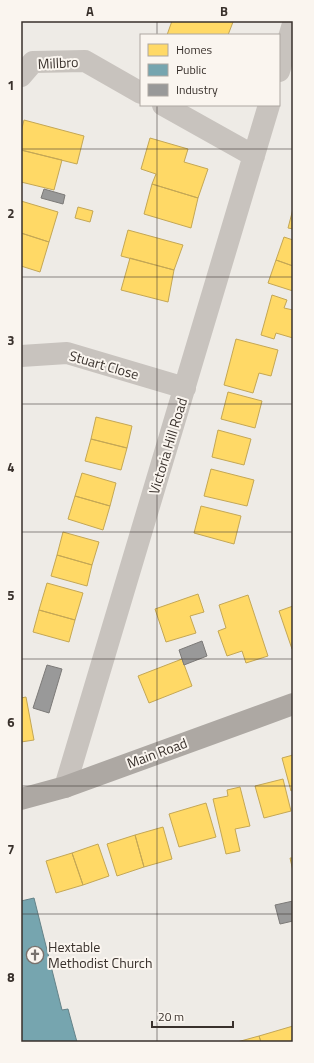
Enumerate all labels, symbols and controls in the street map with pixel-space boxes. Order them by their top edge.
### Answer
text: A [86,1,94,21]
text: B [220,1,228,21]
legend [140,34,280,106]
text: Homes [176,40,212,59]
street label: Millbro [37,51,79,74]
text: Public [176,60,206,79]
text: 1 [7,75,15,95]
text: Industry [176,80,218,99]
text: 2 [7,203,15,223]
text: 3 [7,330,15,350]
street label: Stuart Close [67,345,141,384]
street label: Victoria Hill Road [143,395,192,497]
text: 4 [7,457,15,477]
text: 5 [7,585,15,605]
text: 6 [7,712,15,732]
street label: Main Road [124,732,190,773]
text: 7 [7,839,15,859]
place label: Hextable Methodist Church [48,936,152,973]
church icon: Hextable Methodist Church [25,945,45,965]
text: 8 [7,967,15,987]
scale bar [152,1003,233,1029]
text: 20 m [158,1007,184,1026]

